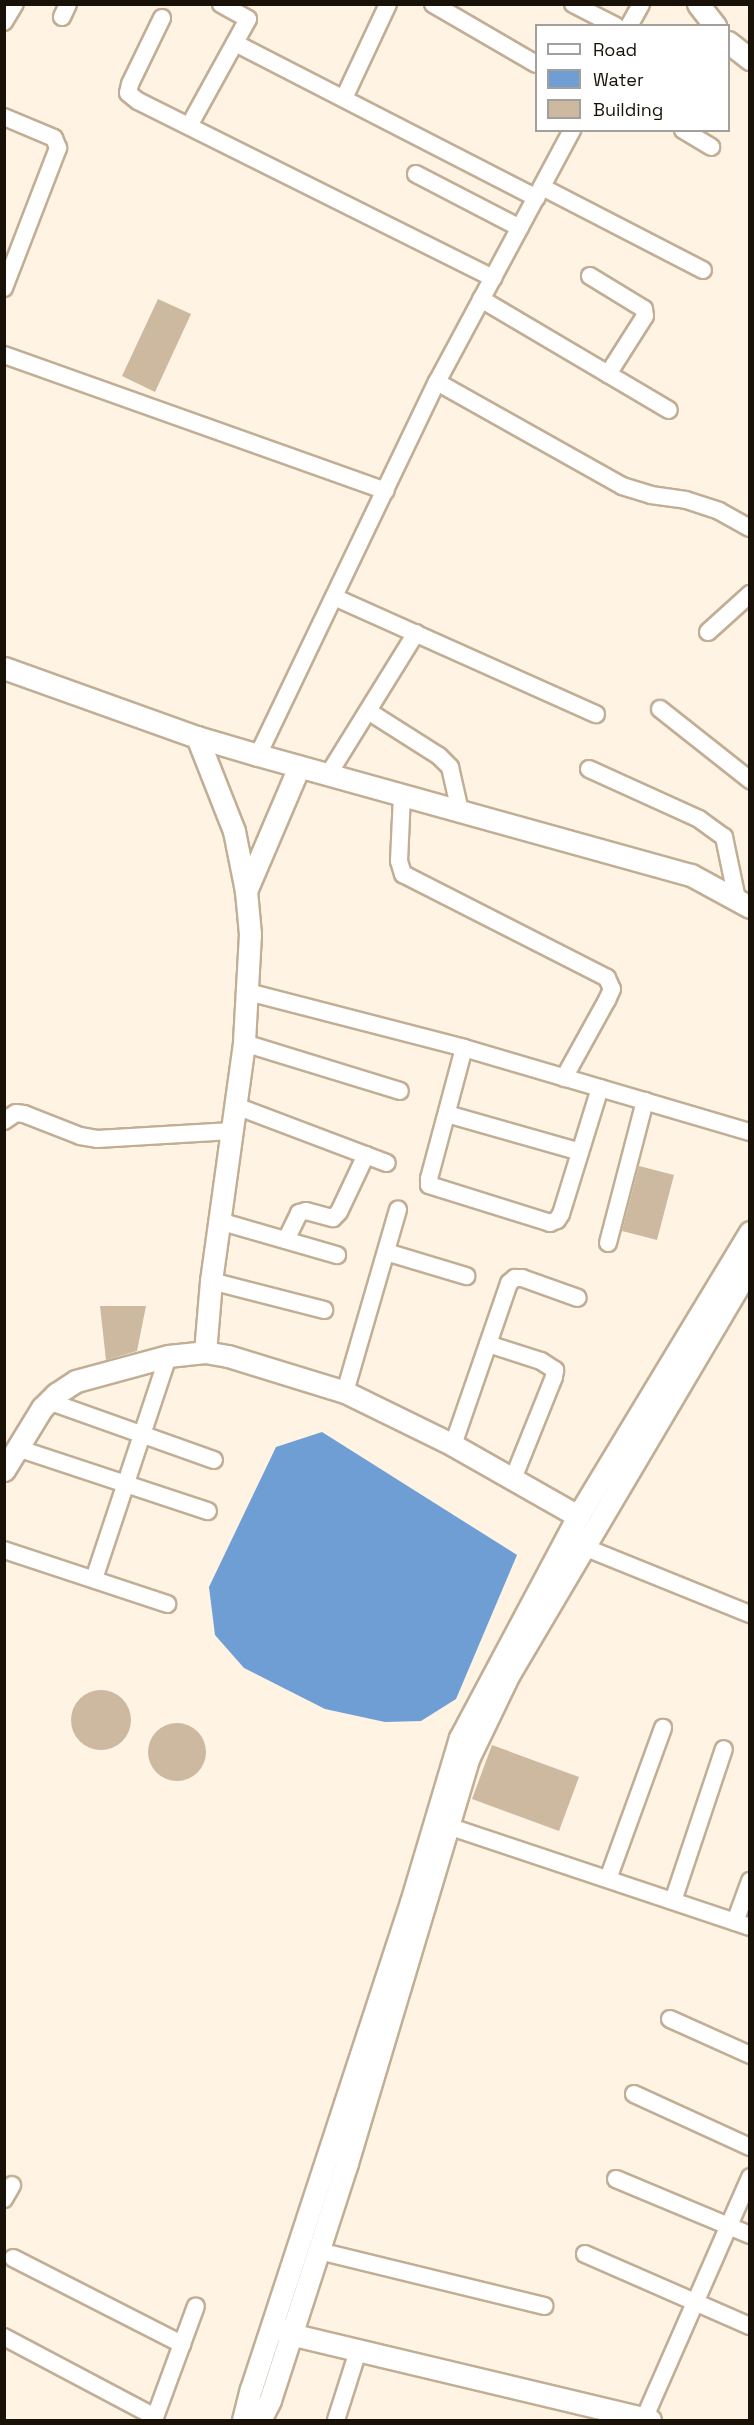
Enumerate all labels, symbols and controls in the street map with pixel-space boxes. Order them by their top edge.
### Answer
legend [535,24,730,132]
text: Road [593,38,637,61]
text: Water [593,68,644,91]
text: Building [593,98,663,121]

